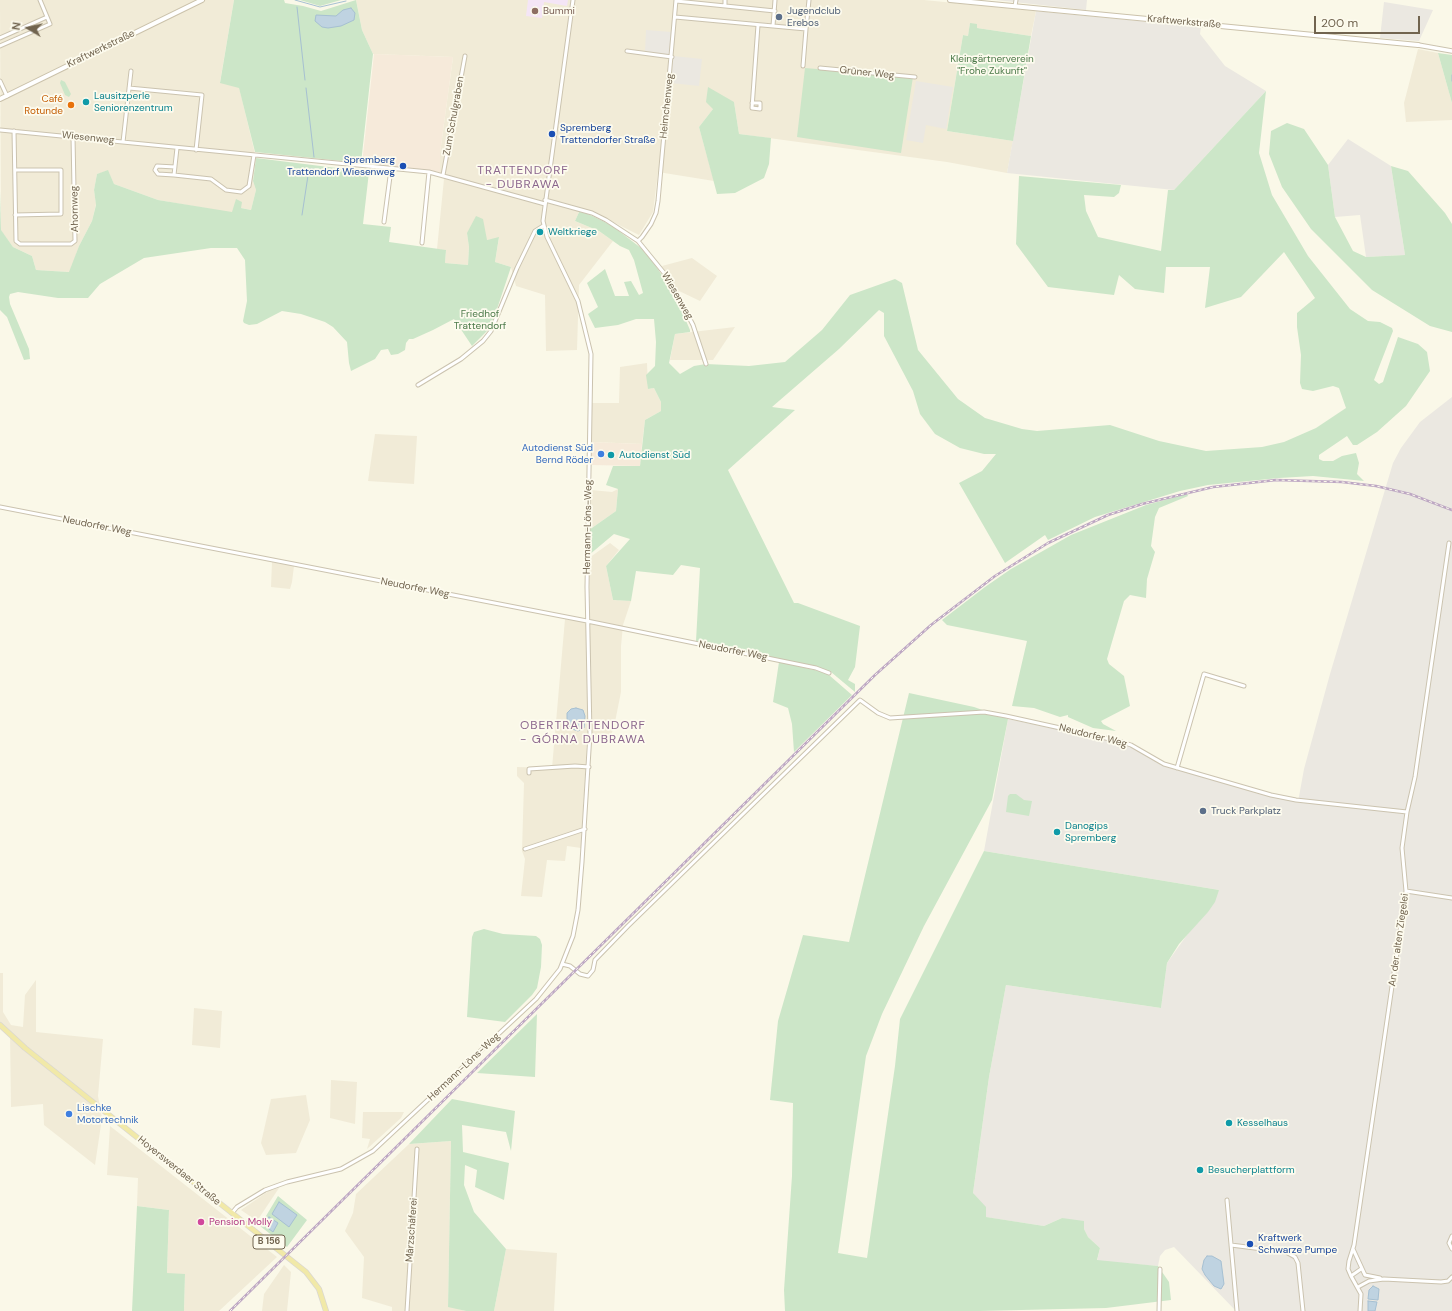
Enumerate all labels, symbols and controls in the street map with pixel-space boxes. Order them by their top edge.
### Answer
place label: Bummi [543,5,575,17]
place label: Jugendclub Erebos [787,5,841,28]
marker: Bummi [530,6,540,16]
north arrow [8,8,48,48]
scale bar [1316,8,1422,34]
marker: Jugendclub Erebos [774,12,784,22]
street label: Kraftwerkstraße [1147,13,1221,31]
text: 200 m [1321,15,1358,31]
text: N [9,21,24,31]
street label: Kraftwerkstraße [65,27,137,71]
park label: Kleingärtnerverein "Frohe Zukunft" [950,53,1034,76]
street label: Grüner Weg [839,64,895,82]
street label: Heimchenweg [658,73,676,139]
street label: Zum Schulgraben [441,75,467,157]
place label: Lausitzperle Seniorenzentrum [94,90,173,114]
place label: Café Rotunde [24,93,63,116]
marker: Lausitzperle Seniorenzentrum [81,97,91,107]
marker: Café Rotunde [66,100,76,110]
place label: Spremberg Trattendorfer Straße [560,122,655,146]
street label: Wiesenweg [61,129,115,147]
marker: Spremberg Trattendorfer Straße [547,129,557,139]
place label: Spremberg Trattendorf Wiesenweg [287,154,395,178]
marker: Spremberg Trattendorf Wiesenweg [398,161,408,171]
district label: TRATTENDORF - DUBRAWA [477,164,569,192]
street label: Ahornweg [69,186,81,232]
place label: Weltkriege [548,226,597,238]
marker: Weltkriege [535,227,545,237]
street label: Wiesenweg [659,270,695,322]
park label: Friedhof Trattendorf [454,308,506,332]
place label: Autodienst Süd Bernd Röder [522,442,593,466]
marker: Autodienst Süd Bernd Röder [596,449,606,459]
place label: Autodienst Süd [619,449,690,461]
marker: Autodienst Süd [606,450,616,460]
street label: Hermann-Löns-Weg [581,480,595,574]
street label: Neudorfer Weg [62,513,132,539]
street label: Neudorfer Weg [380,575,450,601]
street label: Neudorfer Weg [698,638,768,664]
district label: OBERTRATTENDORF - GÓRNA DUBRAWA [520,719,646,747]
street label: Neudorfer Weg [1058,722,1128,750]
place label: Truck Parkplatz [1211,805,1281,817]
marker: Truck Parkplatz [1198,806,1208,816]
place label: Danogips Spremberg [1065,820,1116,844]
marker: Danogips Spremberg [1052,827,1062,837]
street label: An der alten Ziegelei [1387,893,1411,987]
street label: Hermann-Löns-Weg [425,1030,503,1104]
place label: Lischke Motortechnik [77,1102,139,1126]
marker: Lischke Motortechnik [64,1109,74,1119]
place label: Kesselhaus [1237,1117,1288,1129]
marker: Kesselhaus [1224,1118,1234,1128]
street label: Hoyerswerdaer Straße [135,1134,223,1208]
place label: Besucherplattform [1208,1164,1295,1176]
marker: Besucherplattform [1195,1165,1205,1175]
street label: Märzschäferei [404,1197,420,1263]
place label: Pension Molly [209,1216,272,1228]
marker: Pension Molly [196,1217,206,1227]
place label: Kraftwerk Schwarze Pumpe [1258,1232,1337,1256]
road number: B 156 [253,1235,285,1249]
marker: Kraftwerk Schwarze Pumpe [1245,1239,1255,1249]

